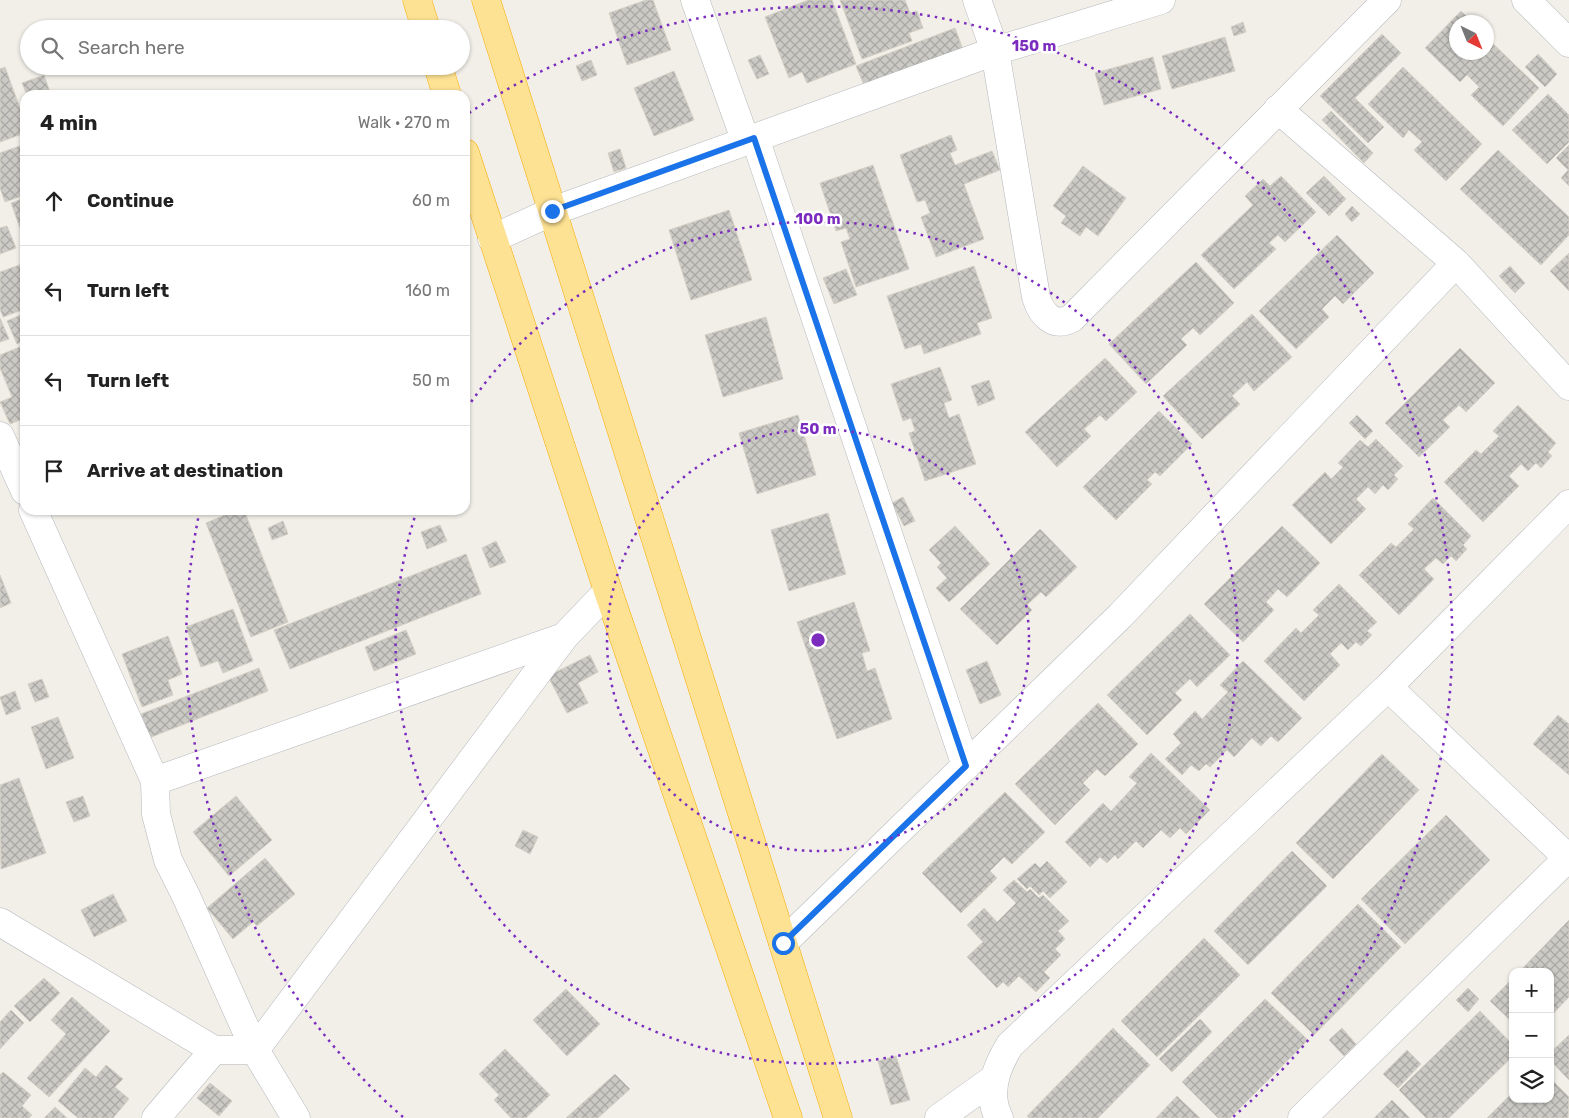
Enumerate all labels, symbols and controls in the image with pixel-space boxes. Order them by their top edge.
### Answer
north arrow [1449,15,1494,60]
search box [20,20,470,75]
icon: search [38,34,66,62]
text: Search here [78,36,185,59]
text: 150 m [1012,37,1056,55]
text: 4 min [40,110,98,135]
text: Walk · 270 m [358,113,450,132]
icon: ahead [40,187,68,215]
text: Continue [87,189,174,212]
text: 60 m [412,191,450,210]
route end [541,200,564,223]
text: 100 m [796,210,840,228]
icon: left [40,277,68,305]
text: Turn left [87,279,169,302]
text: 160 m [405,281,450,300]
icon: left [40,367,68,395]
text: Turn left [87,369,169,392]
text: 50 m [412,371,450,390]
text: 50 m [800,420,836,438]
icon: arrive [40,457,68,485]
text: Arrive at destination [87,459,283,482]
centre of rings [809,631,827,649]
route start [772,932,795,955]
map controls [1509,968,1554,1103]
button: + [1509,968,1554,1013]
button: − [1509,1013,1554,1058]
button: layers [1509,1058,1554,1103]

